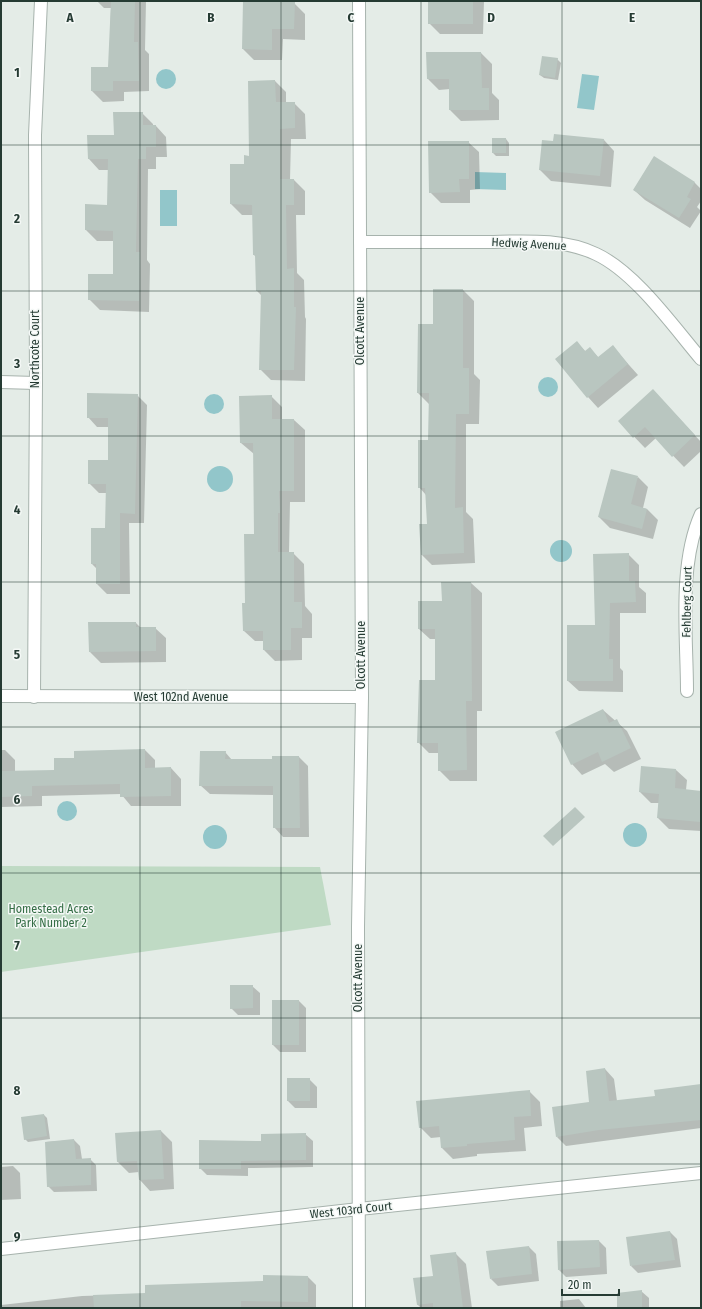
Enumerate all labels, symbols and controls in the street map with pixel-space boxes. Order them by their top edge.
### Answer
text: A [65,10,74,25]
text: B [207,10,215,25]
text: C [348,10,355,25]
text: D [487,10,495,25]
text: E [629,10,635,25]
text: 1 [14,65,20,80]
text: 2 [13,211,20,226]
street label: Hedwig Avenue [491,235,567,253]
street label: Olcott Avenue [353,297,367,365]
street label: Northcote Court [28,310,42,388]
text: 3 [13,356,20,371]
text: 4 [14,502,21,517]
street label: Fehlberg Court [679,566,695,638]
street label: Olcott Avenue [354,621,368,689]
text: 5 [14,647,20,662]
street label: West 102nd Avenue [134,690,228,704]
text: 6 [14,792,21,807]
park label: Homestead Acres Park Number 2 [9,902,93,930]
text: 7 [14,938,20,953]
street label: Olcott Avenue [351,944,365,1012]
text: 8 [14,1083,21,1098]
street label: West 103rd Court [309,1199,393,1221]
text: 9 [14,1229,21,1244]
scale bar [562,1271,619,1297]
text: 20 m [568,1278,592,1292]

